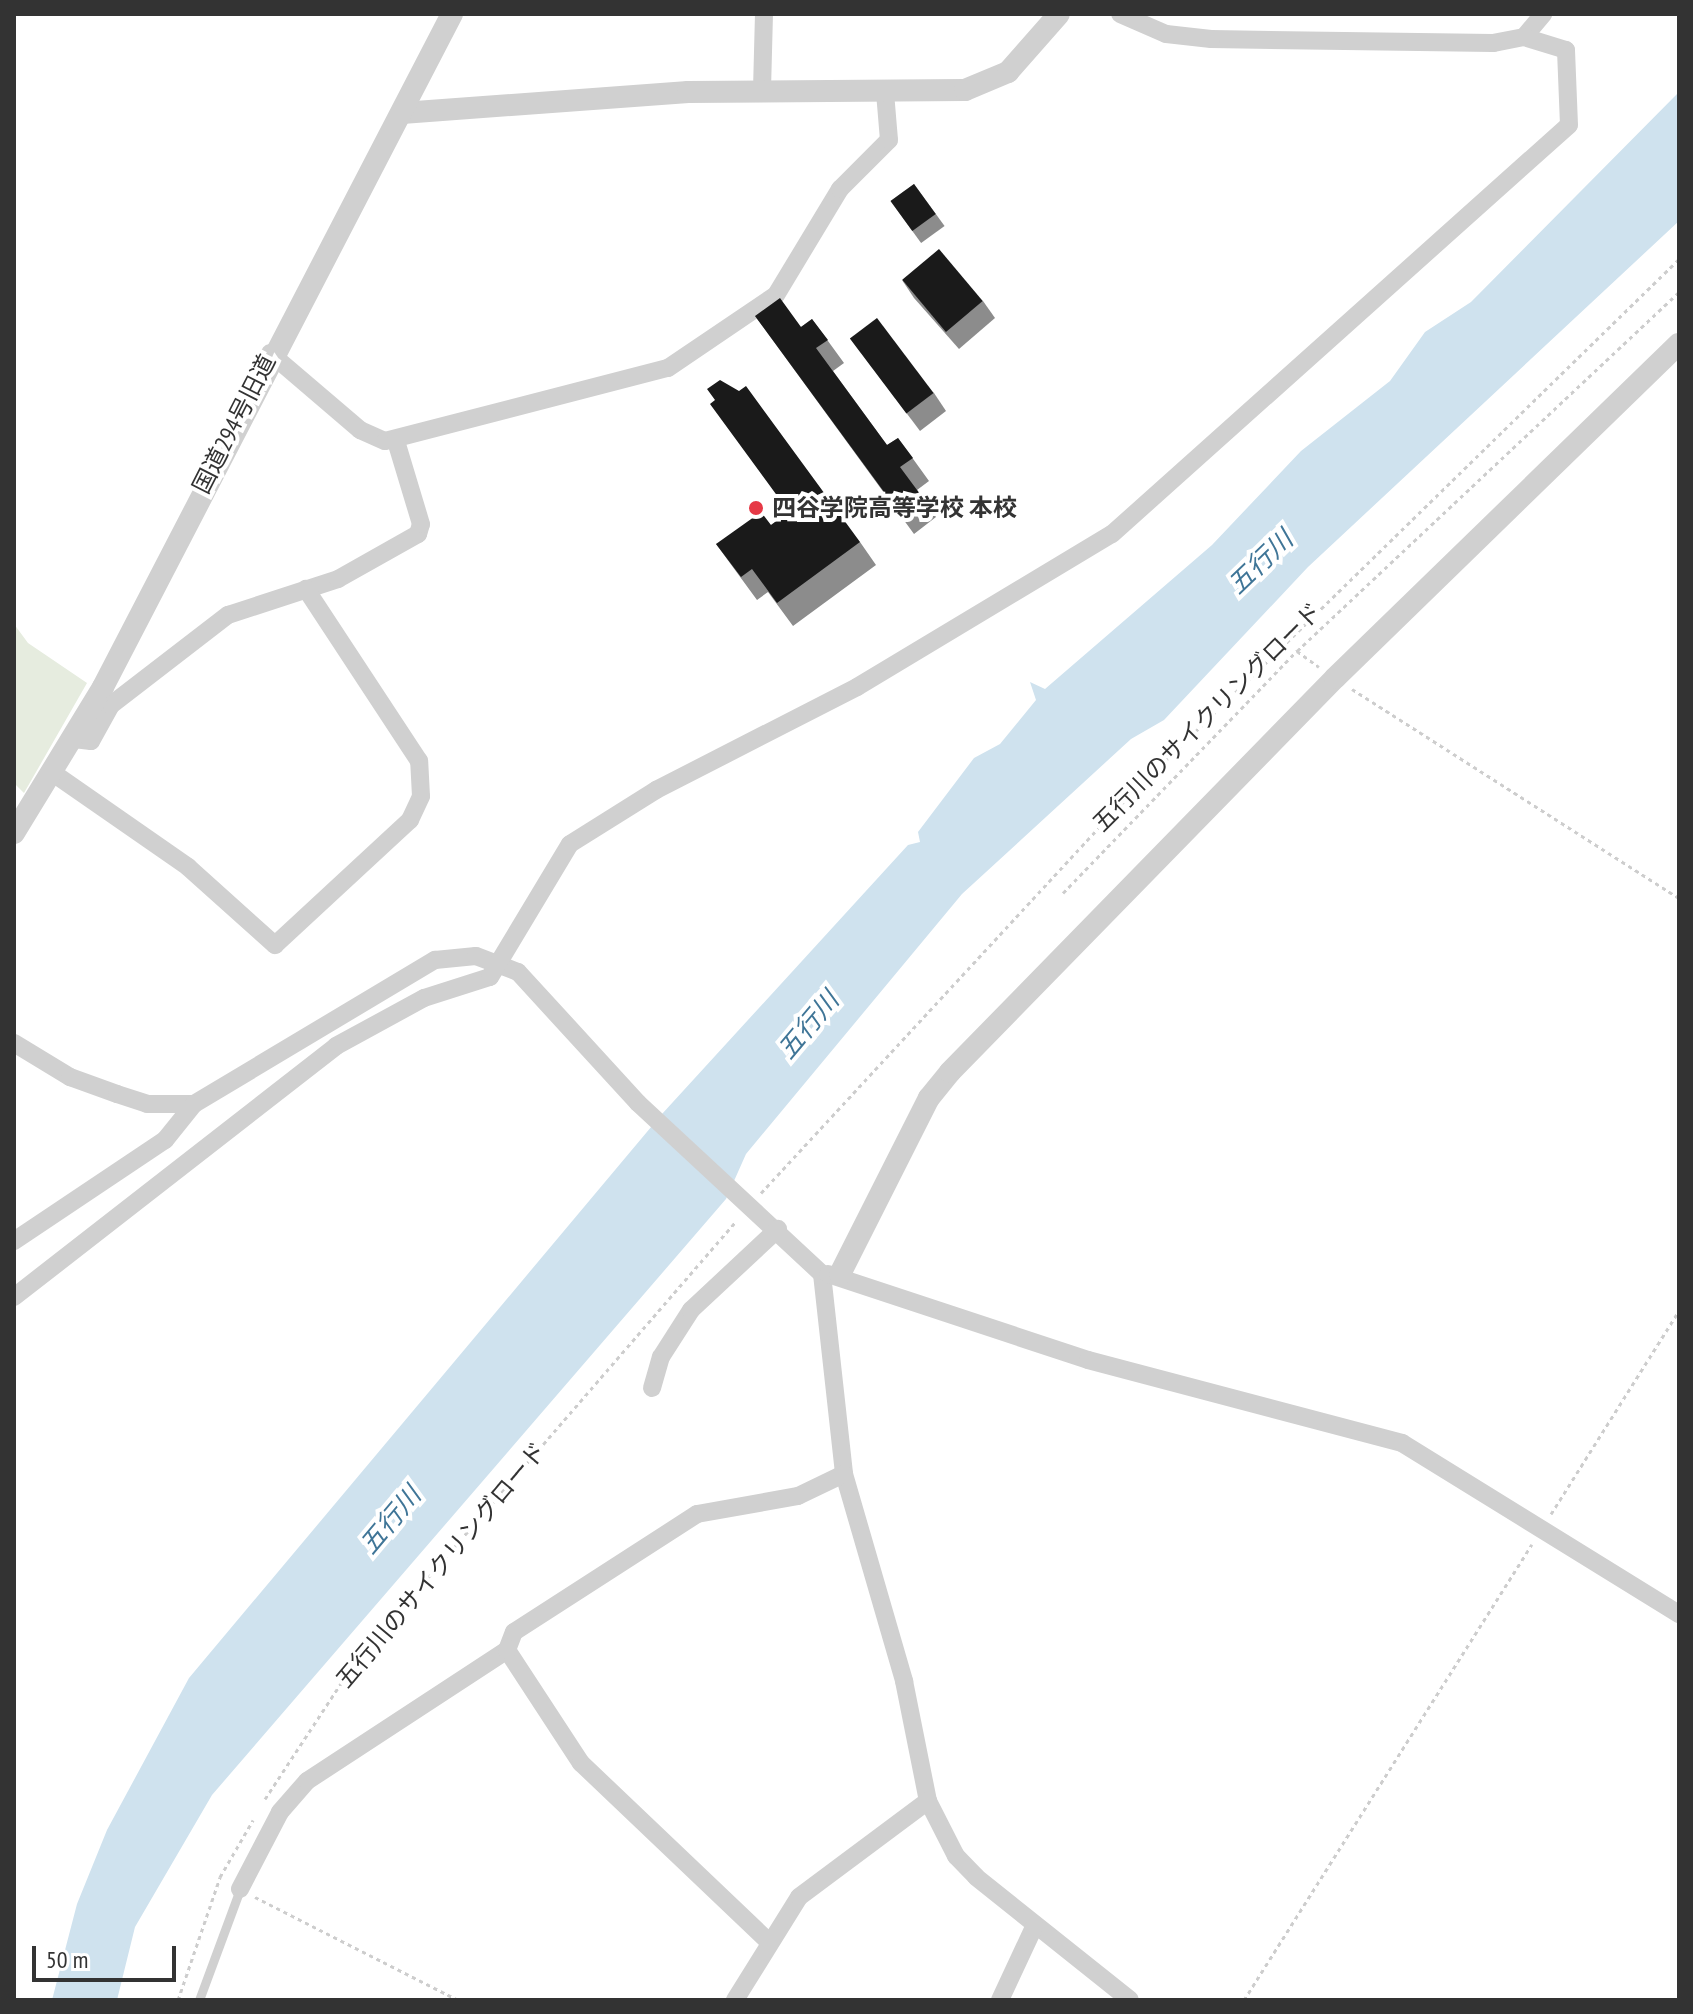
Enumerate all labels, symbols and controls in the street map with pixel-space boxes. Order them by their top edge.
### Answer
street label: 国道294号旧道 [187,350,281,498]
place label: 四谷学院高等学校 本校 [772,494,1017,522]
marker: 四谷学院高等学校 本校 [747,499,765,517]
water label: 五行川 [1221,524,1299,600]
street label: 五行川のサイクリングロード [1087,597,1327,837]
water label: 五行川 [771,985,845,1065]
street label: 五行川のサイクリングロード [330,1436,552,1694]
water label: 五行川 [353,1480,427,1560]
scale bar [36,1930,180,1980]
text: 50 m [46,1944,88,1975]

